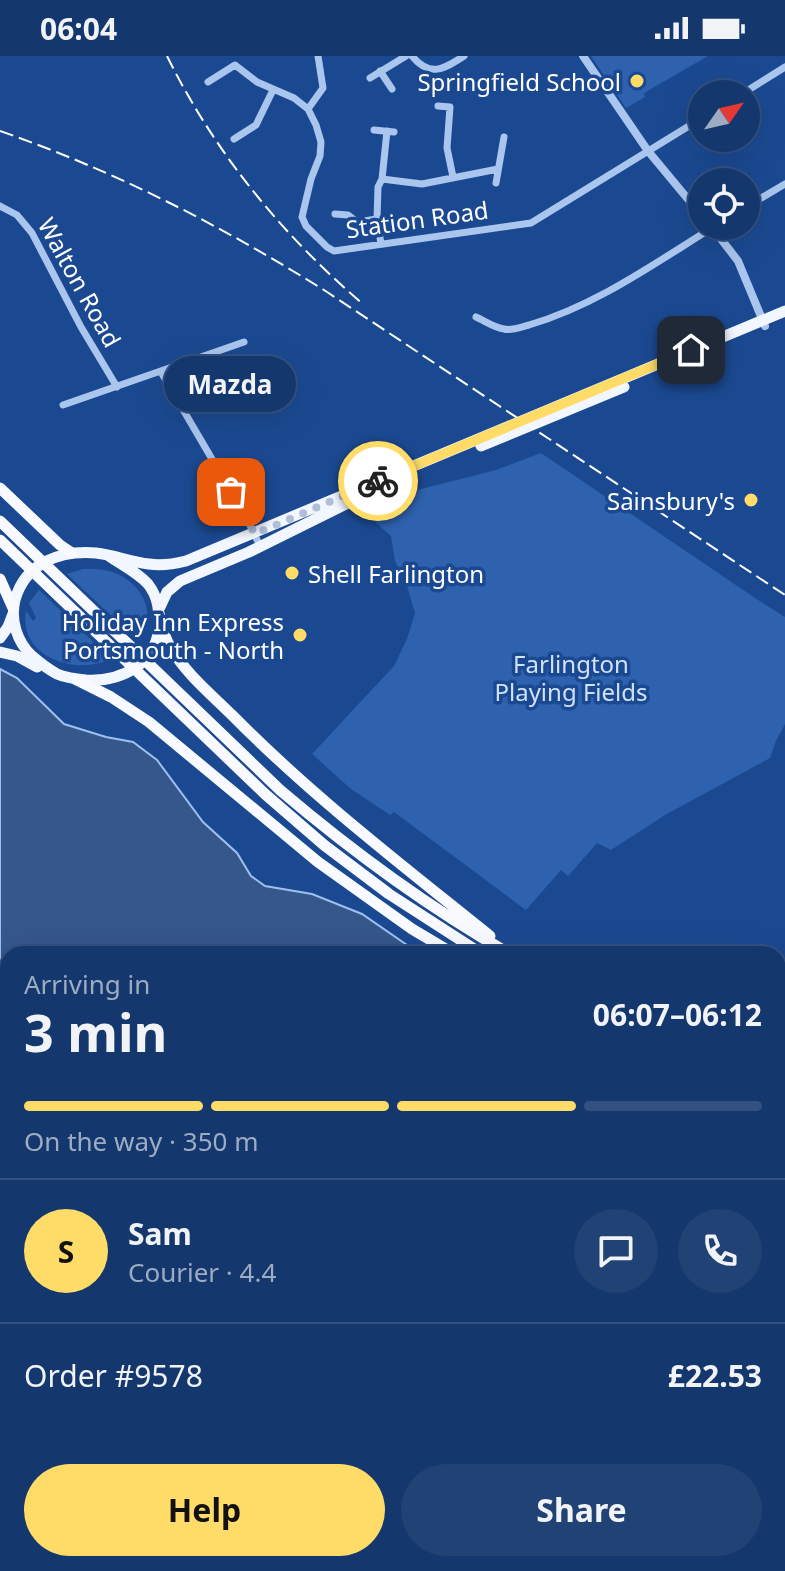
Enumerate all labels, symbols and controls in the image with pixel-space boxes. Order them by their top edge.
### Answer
text: 06:04 [40,8,117,49]
place label: Springfield School [417,65,621,98]
marker: Springfield School [628,72,646,90]
north arrow [688,80,760,152]
map controls [688,80,760,240]
button: locate [688,168,760,240]
street label: Station Road [344,193,490,245]
street label: Walton Road [31,211,129,353]
pin [657,316,725,384]
icon: home [669,328,713,372]
callout: Mazda [165,356,297,412]
text: Mazda [188,366,272,402]
courier [338,441,418,521]
pin [197,458,265,526]
icon: bike [356,459,400,503]
icon: bag [209,470,253,514]
place label: Sainsbury's [607,484,735,517]
marker: Sainsbury's [742,491,760,509]
place label: Shell Farlington [308,557,484,590]
marker: Shell Farlington [283,564,301,582]
place label: Holiday Inn Express Portsmouth - North [62,605,284,666]
marker: Holiday Inn Express Portsmouth - North [291,626,309,644]
park label: Farlington Playing Fields [494,647,648,708]
text: Arriving in [24,966,150,1002]
text: 06:07–06:12 [593,994,762,1035]
text: 3 min [24,996,167,1067]
text: On the way · 350 m [24,1123,258,1159]
button: chat [574,1209,658,1293]
button: phone [678,1209,762,1293]
text: Sam [128,1213,192,1254]
text: S [58,1231,74,1272]
text: Courier · 4.4 [128,1254,276,1290]
text: Order #9578 [24,1355,203,1396]
text: £22.53 [668,1355,762,1396]
button: Help [24,1464,385,1556]
button: Share [401,1464,762,1556]

